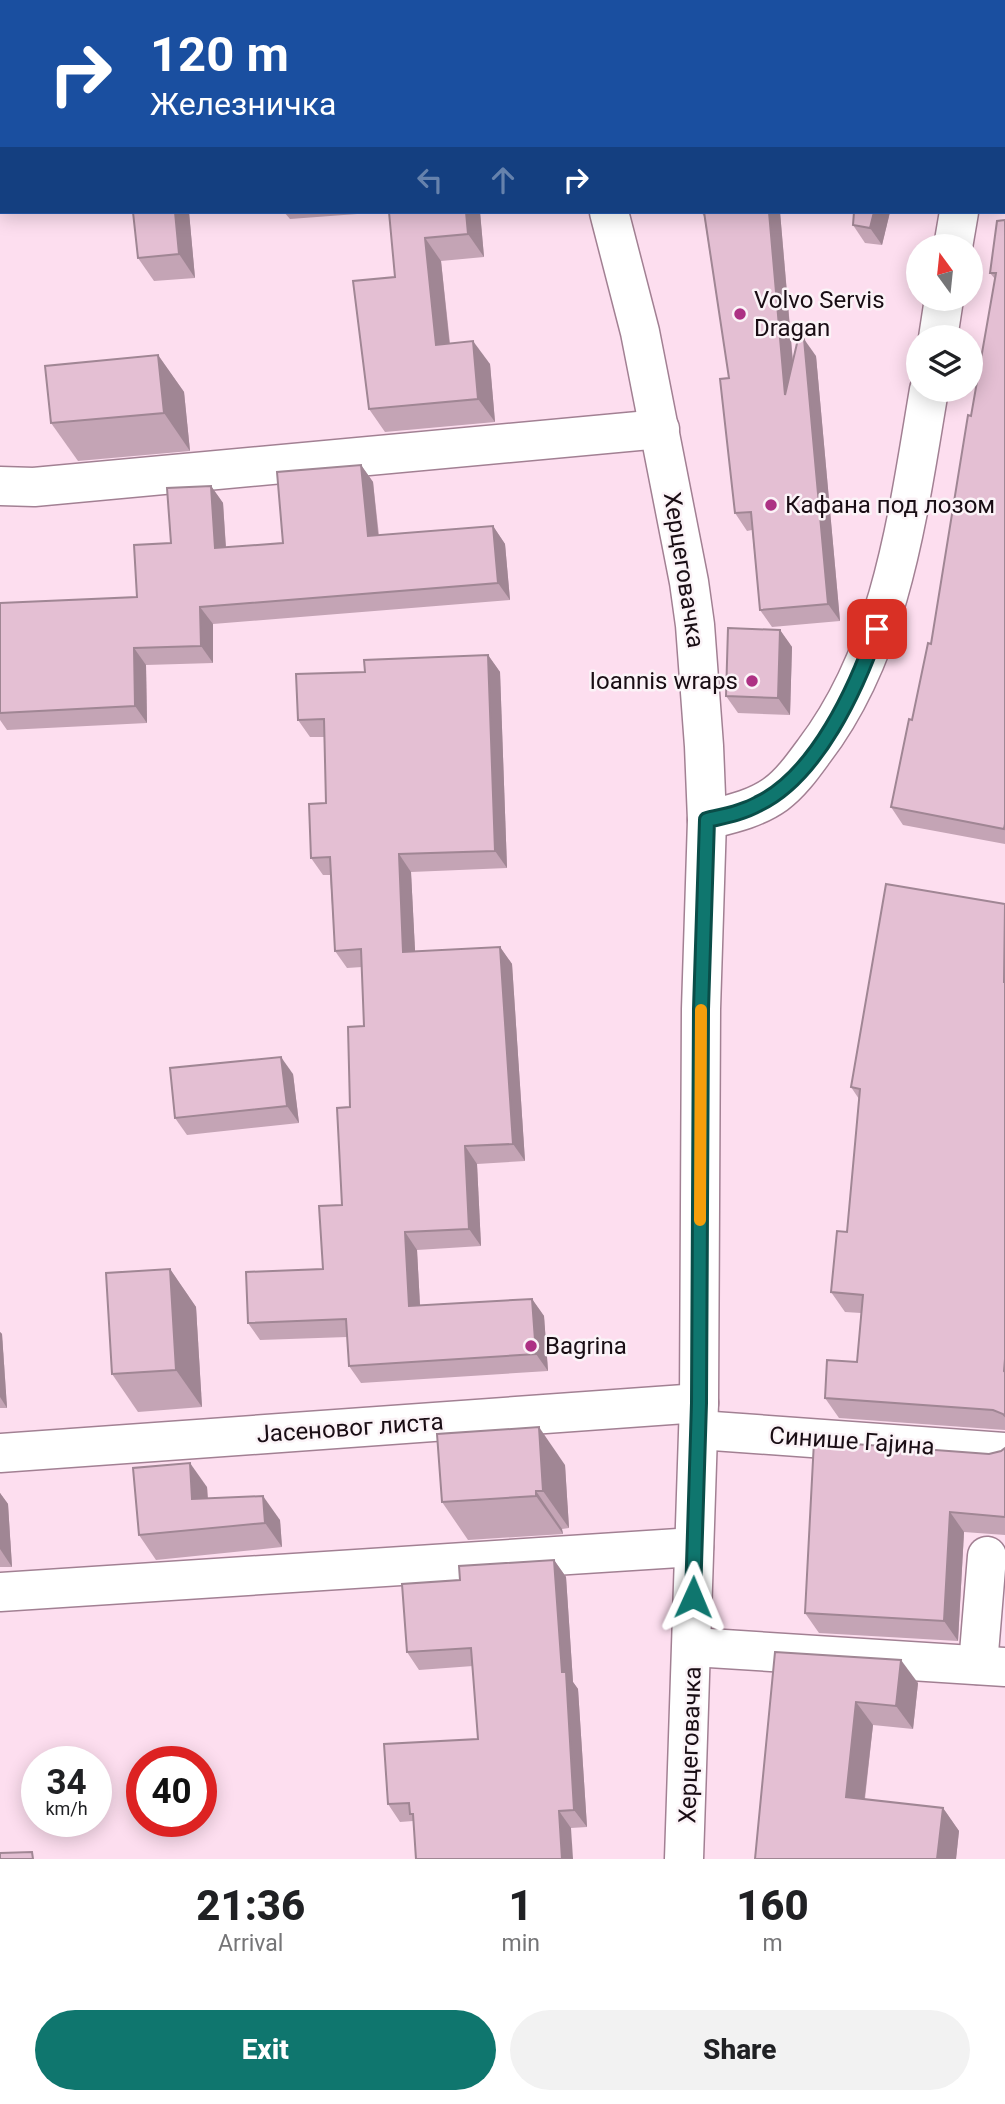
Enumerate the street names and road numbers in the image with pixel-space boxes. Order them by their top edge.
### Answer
street label: Херцеговачка [658,490,710,650]
street label: Јасеновог листа [256,1408,444,1448]
street label: Синише Гајина [768,1421,936,1461]
street label: Херцеговачка [673,1666,707,1824]

